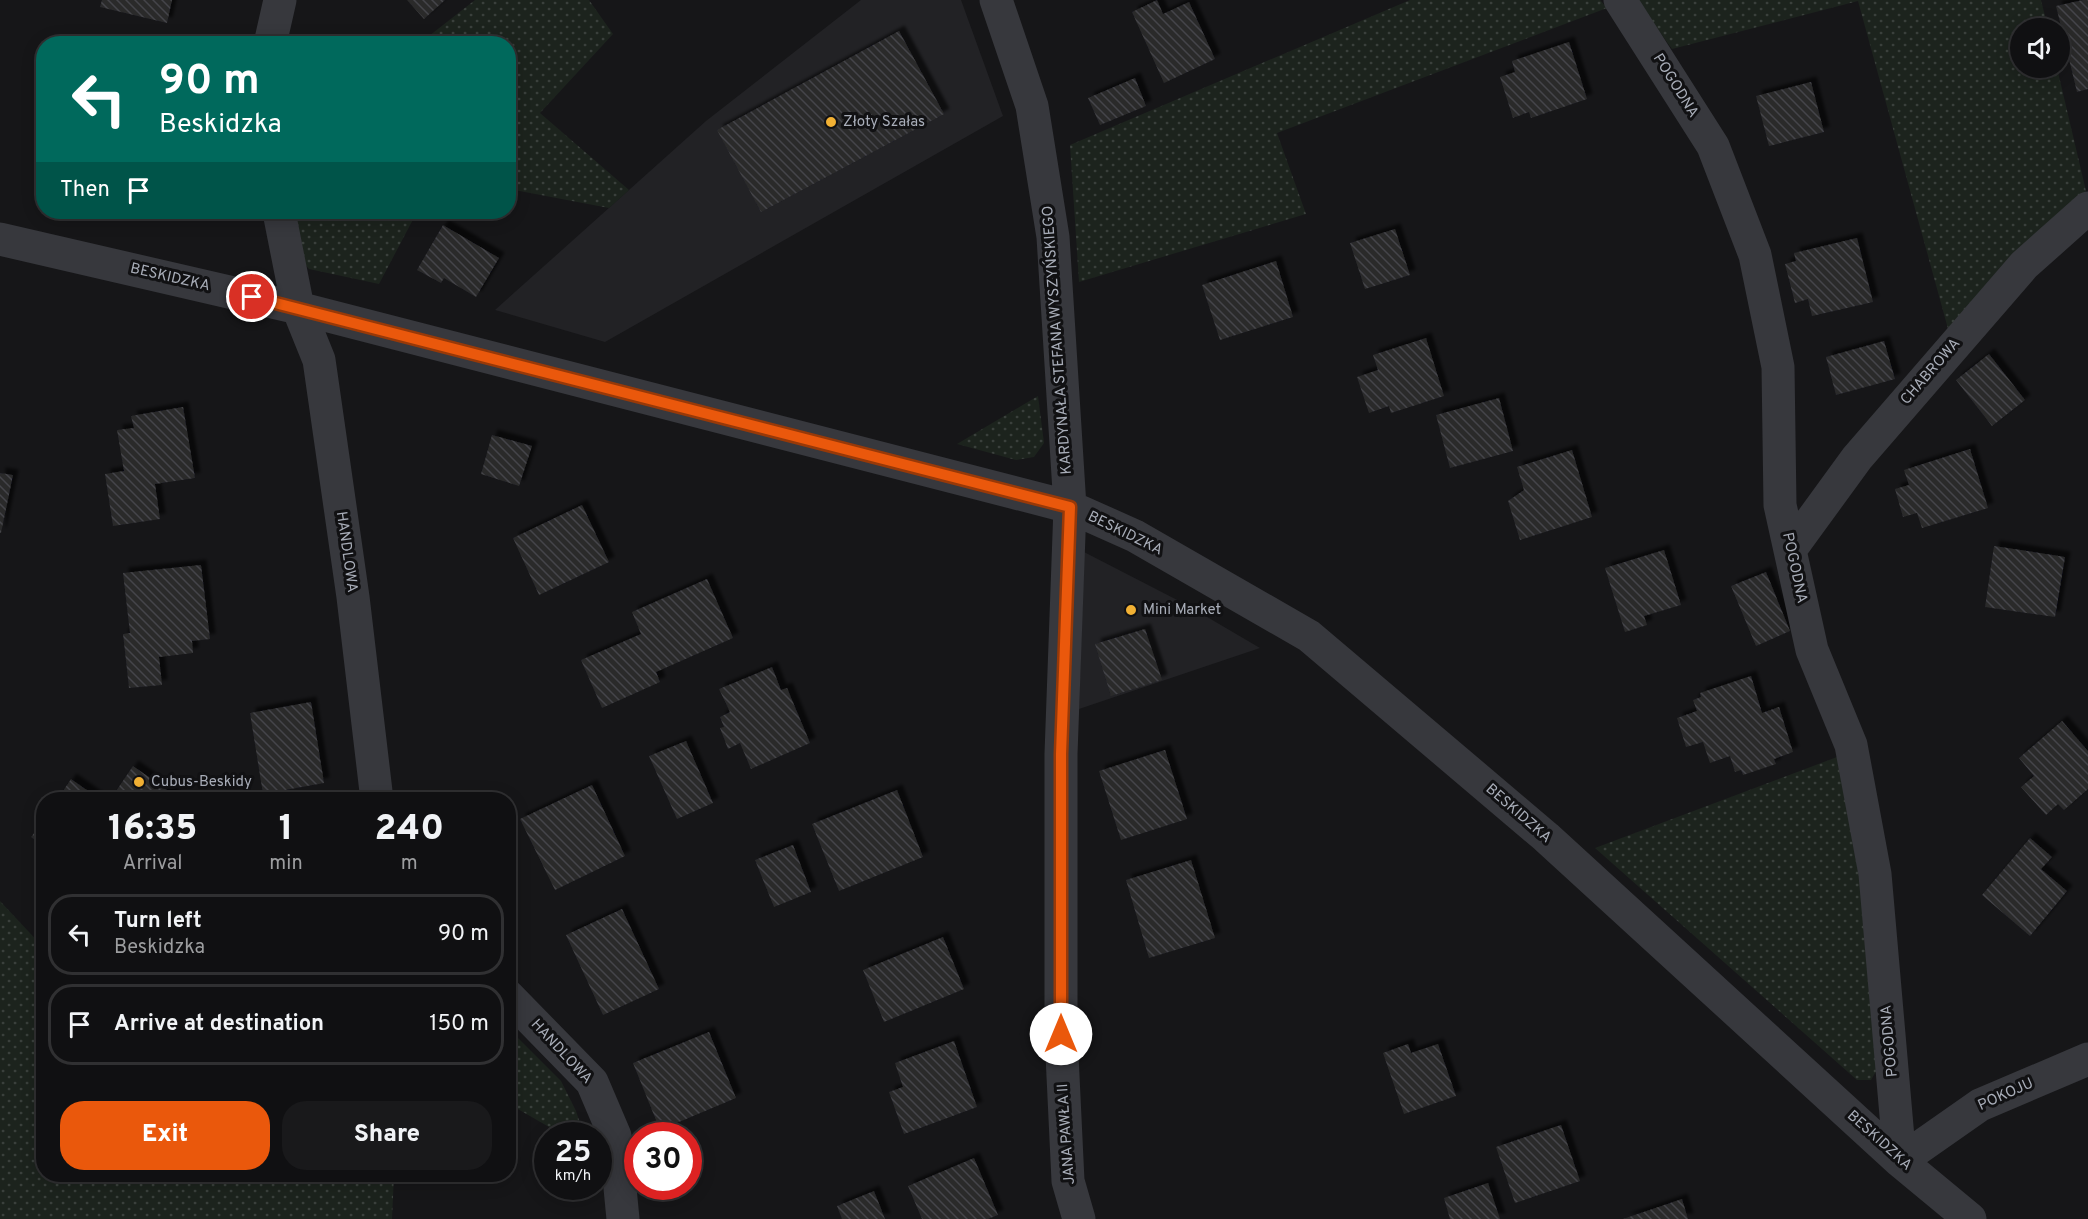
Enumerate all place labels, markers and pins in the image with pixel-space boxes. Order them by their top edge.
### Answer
place label: Złoty Szałas [843,113,925,132]
marker: Złoty Szałas [824,115,838,129]
pin [226,271,277,322]
place label: Mini Market [1143,601,1221,620]
marker: Mini Market [1124,603,1138,617]
place label: Cubus-Beskidy [151,773,252,792]
marker: Cubus-Beskidy [132,775,146,789]

